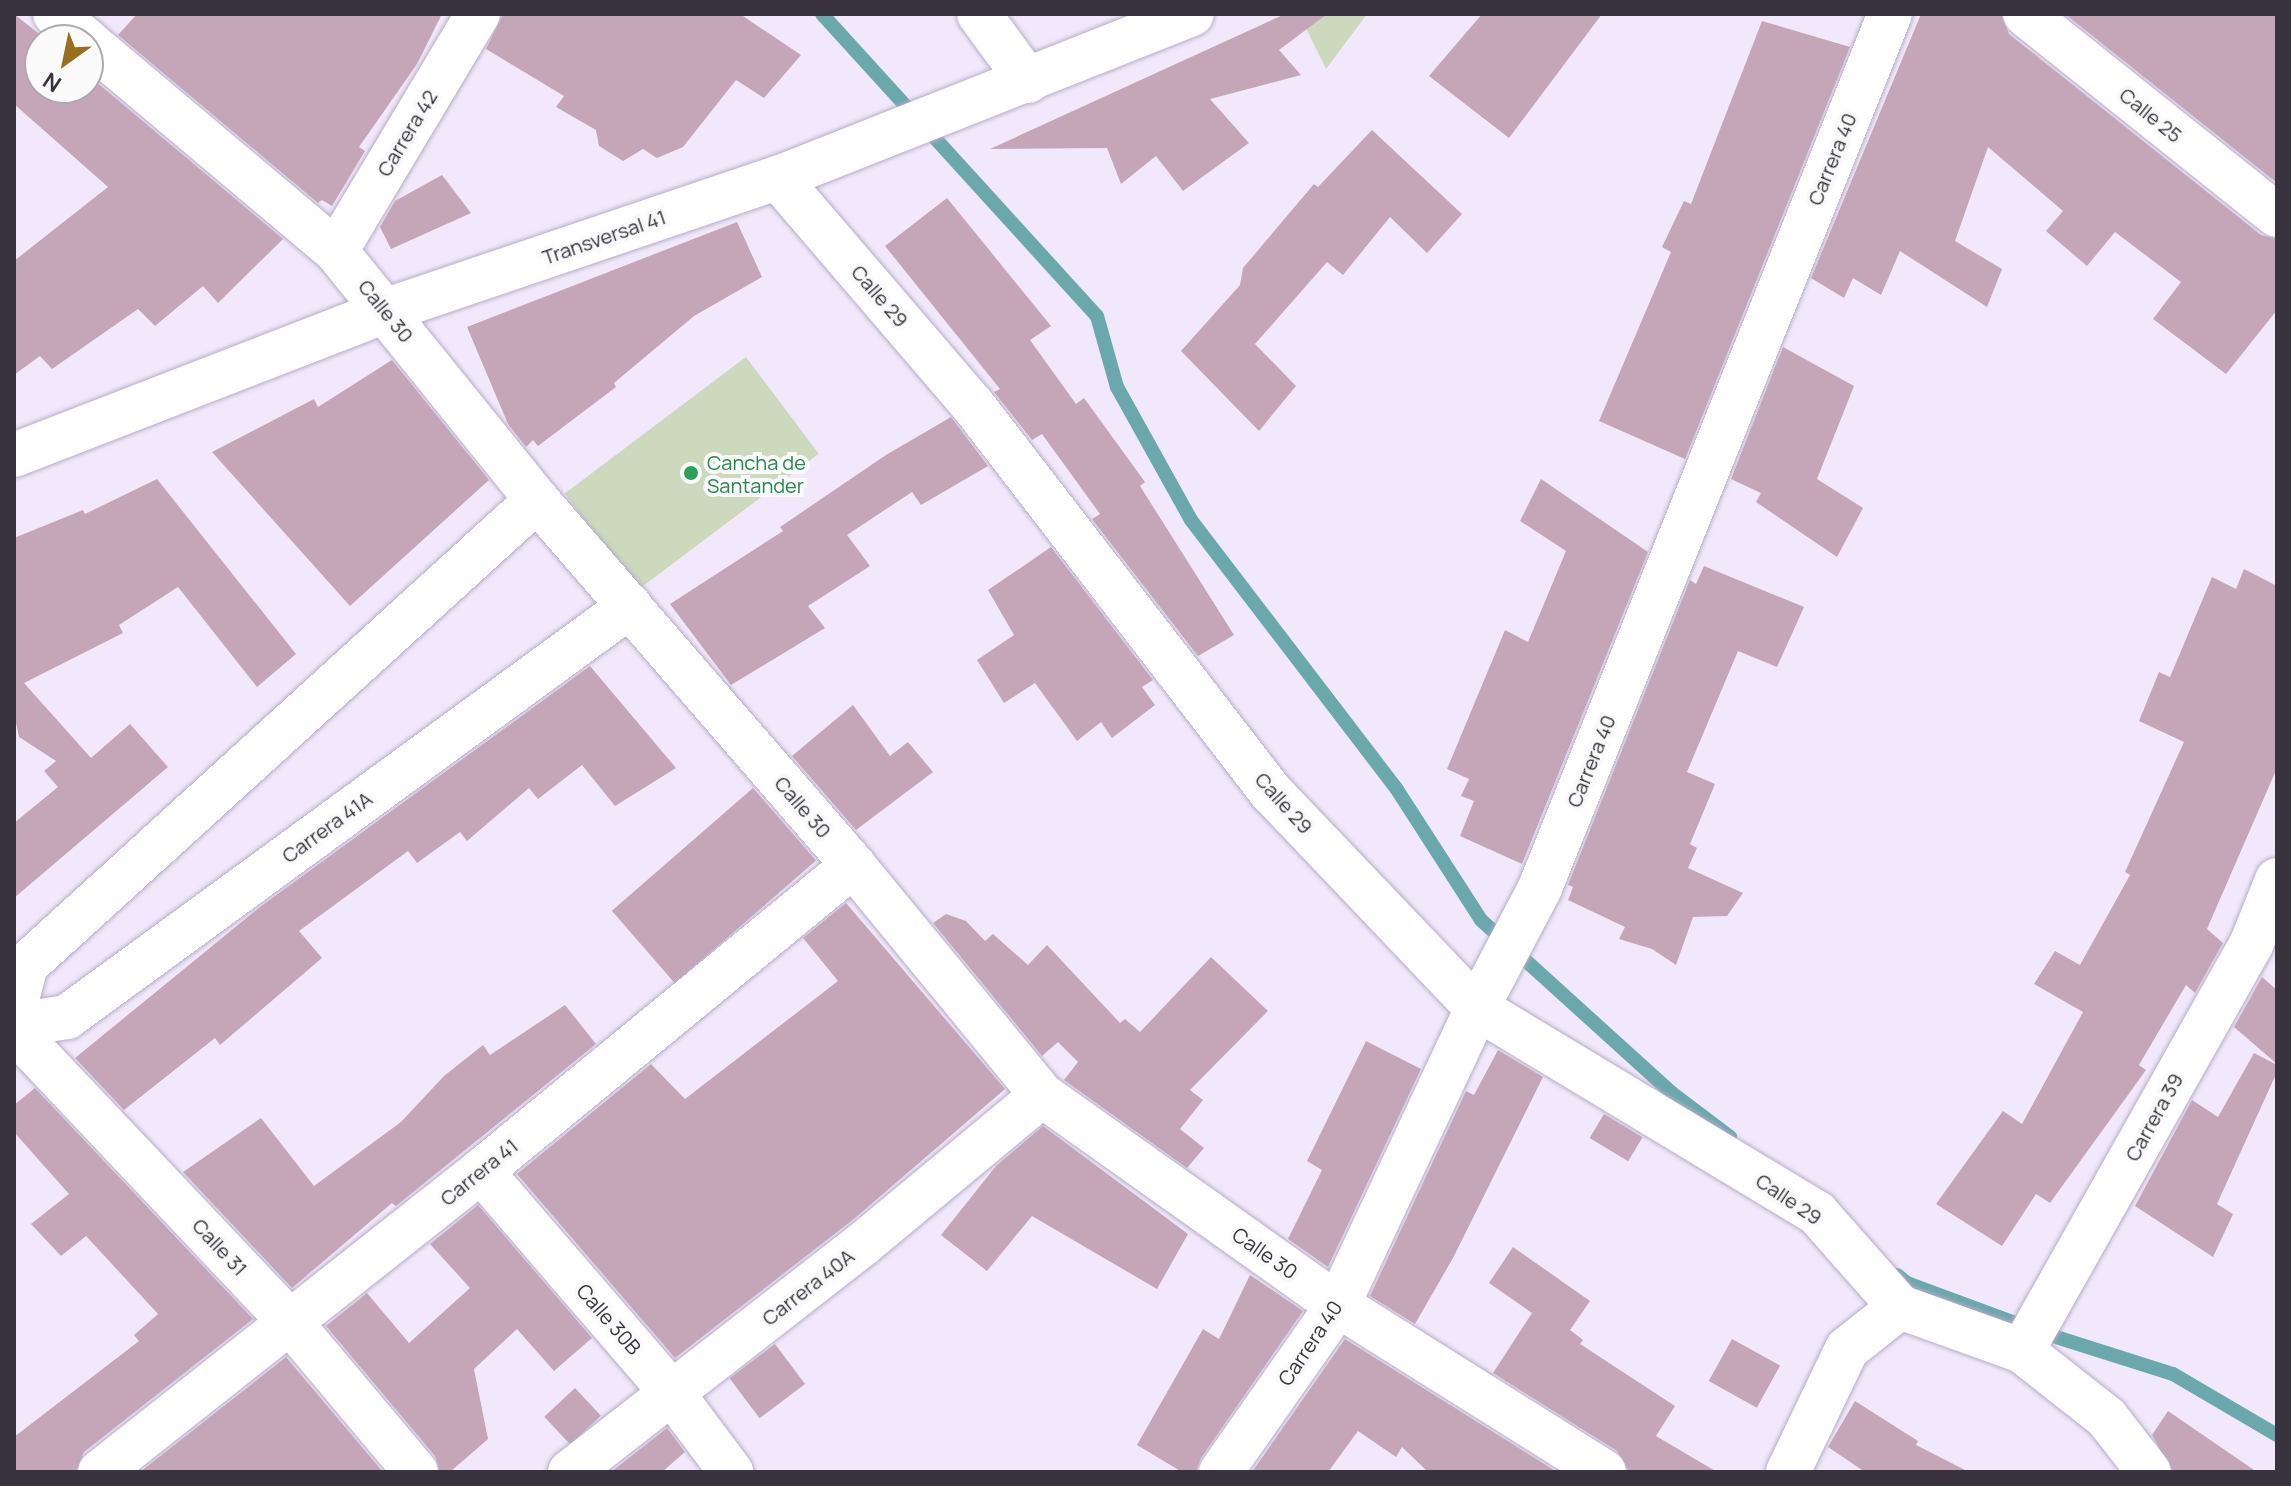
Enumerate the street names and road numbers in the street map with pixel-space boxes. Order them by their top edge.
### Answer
street label: Calle 25 [2115,83,2187,147]
street label: Carrera 42 [372,85,442,181]
street label: Carrera 40 [1803,109,1861,209]
street label: Transversal 41 [539,205,669,269]
street label: Calle 29 [847,260,913,332]
street label: Calle 30 [353,275,419,347]
street label: Carrera 40 [1562,711,1620,811]
street label: Calle 29 [1250,767,1318,839]
street label: Calle 30 [770,771,836,843]
street label: Carrera 41A [277,786,377,868]
street label: Carrera 39 [2120,1069,2188,1165]
street label: Carrera 41 [435,1133,523,1211]
street label: Calle 29 [1752,1168,1826,1230]
street label: Calle 31 [188,1213,252,1281]
street label: Calle 30 [1228,1222,1302,1284]
street label: Carrera 40A [757,1244,859,1330]
street label: Calle 30B [572,1279,646,1359]
street label: Carrera 40 [1273,1296,1347,1390]

